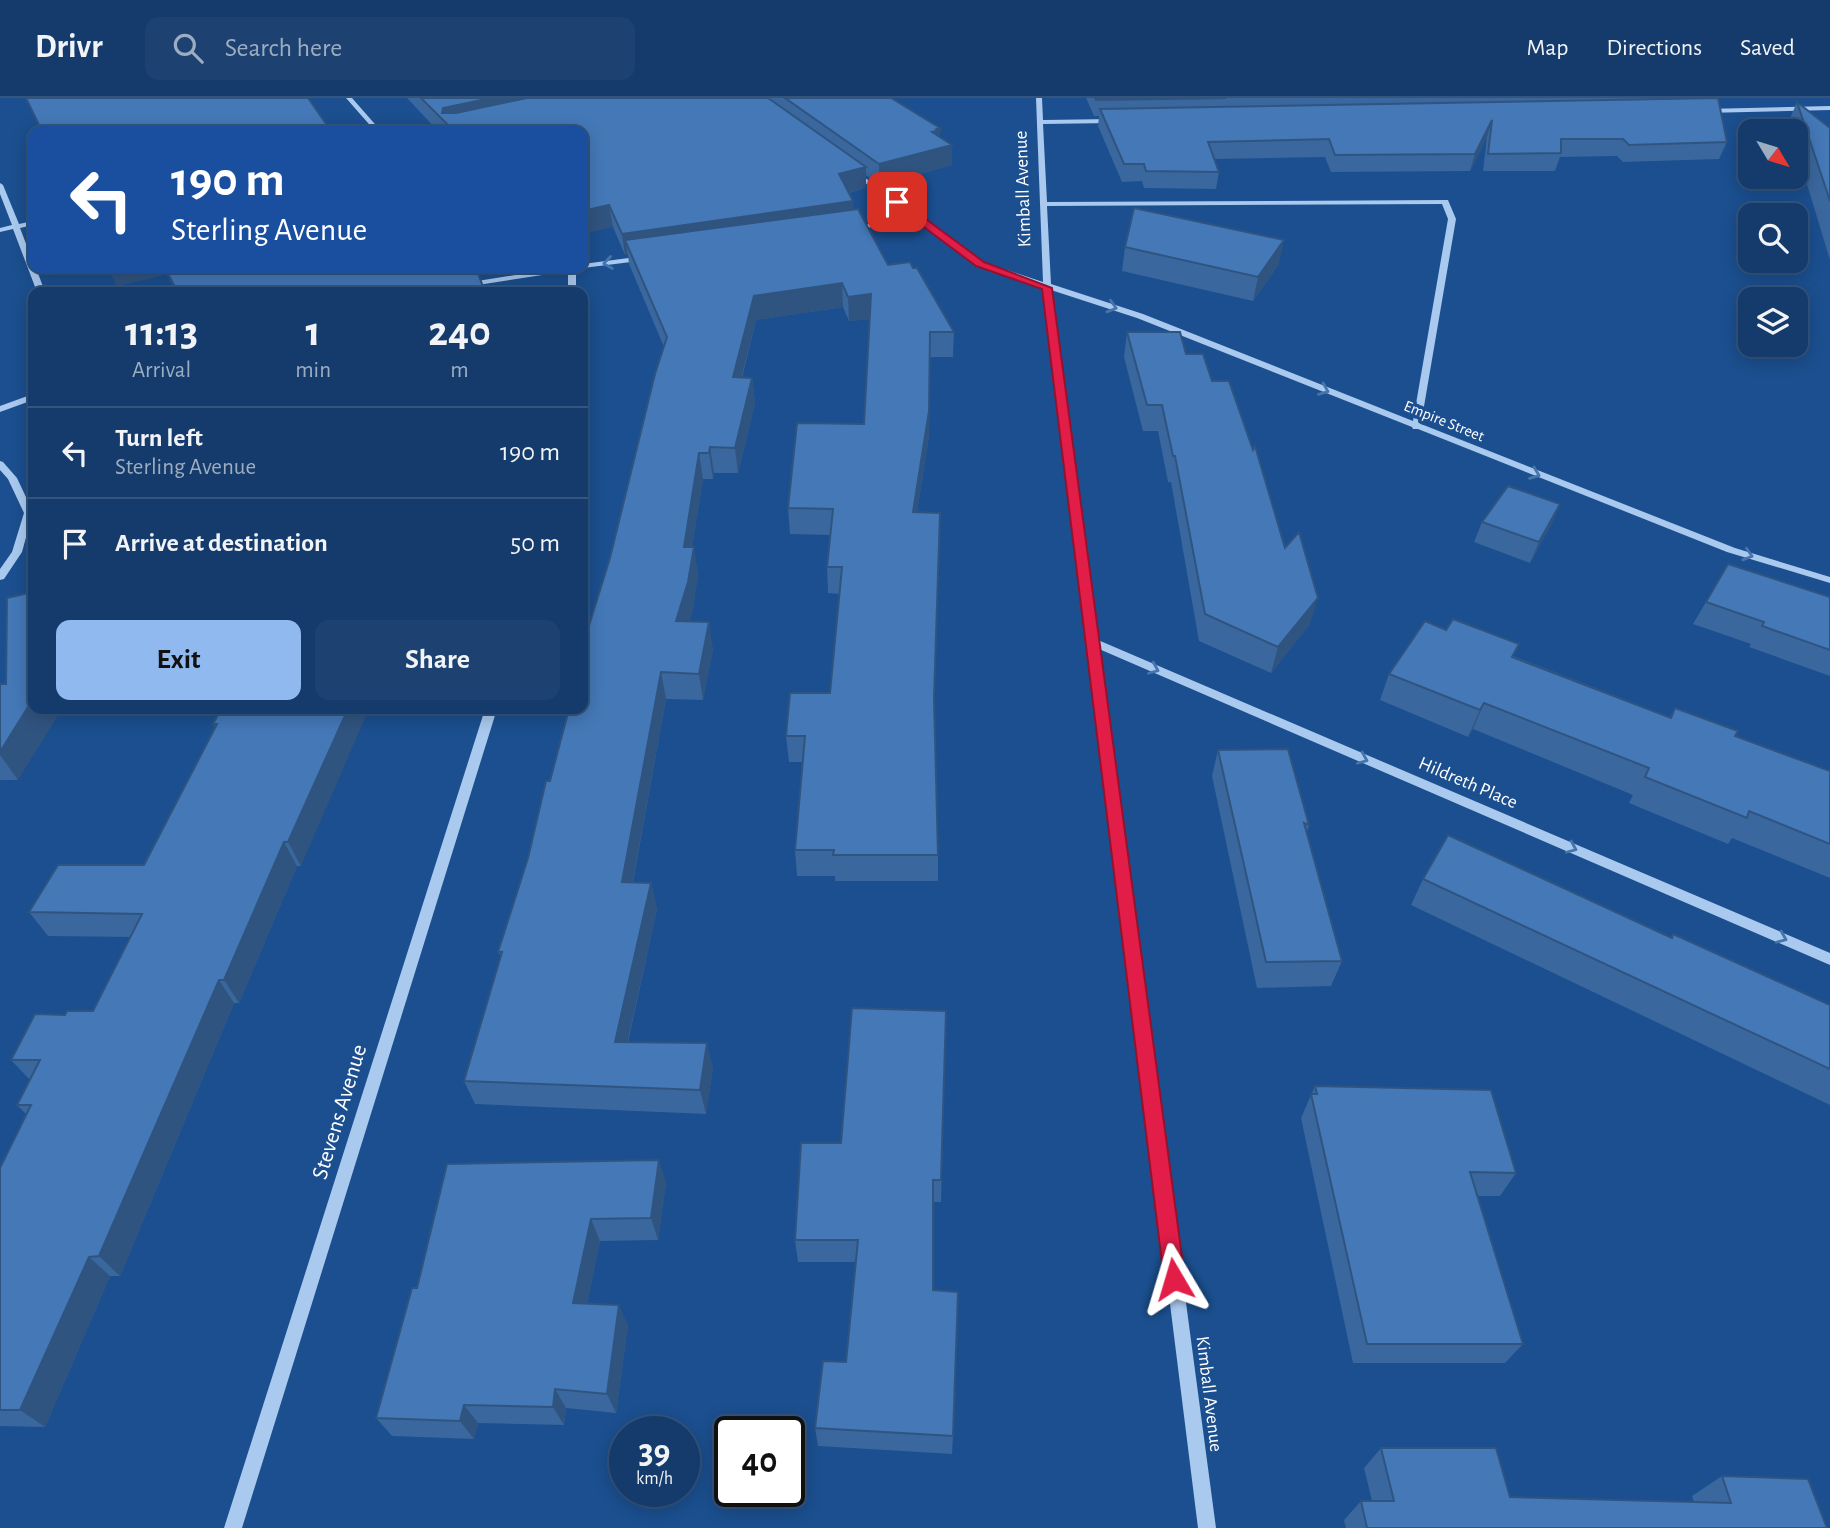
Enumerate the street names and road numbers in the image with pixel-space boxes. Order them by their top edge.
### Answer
street label: Kimball Avenue [1011,130,1035,248]
street label: Empire Street [1402,398,1486,444]
street label: Hildreth Place [1416,754,1520,812]
street label: Stevens Avenue [309,1042,371,1182]
street label: Kimball Avenue [1192,1335,1226,1453]

